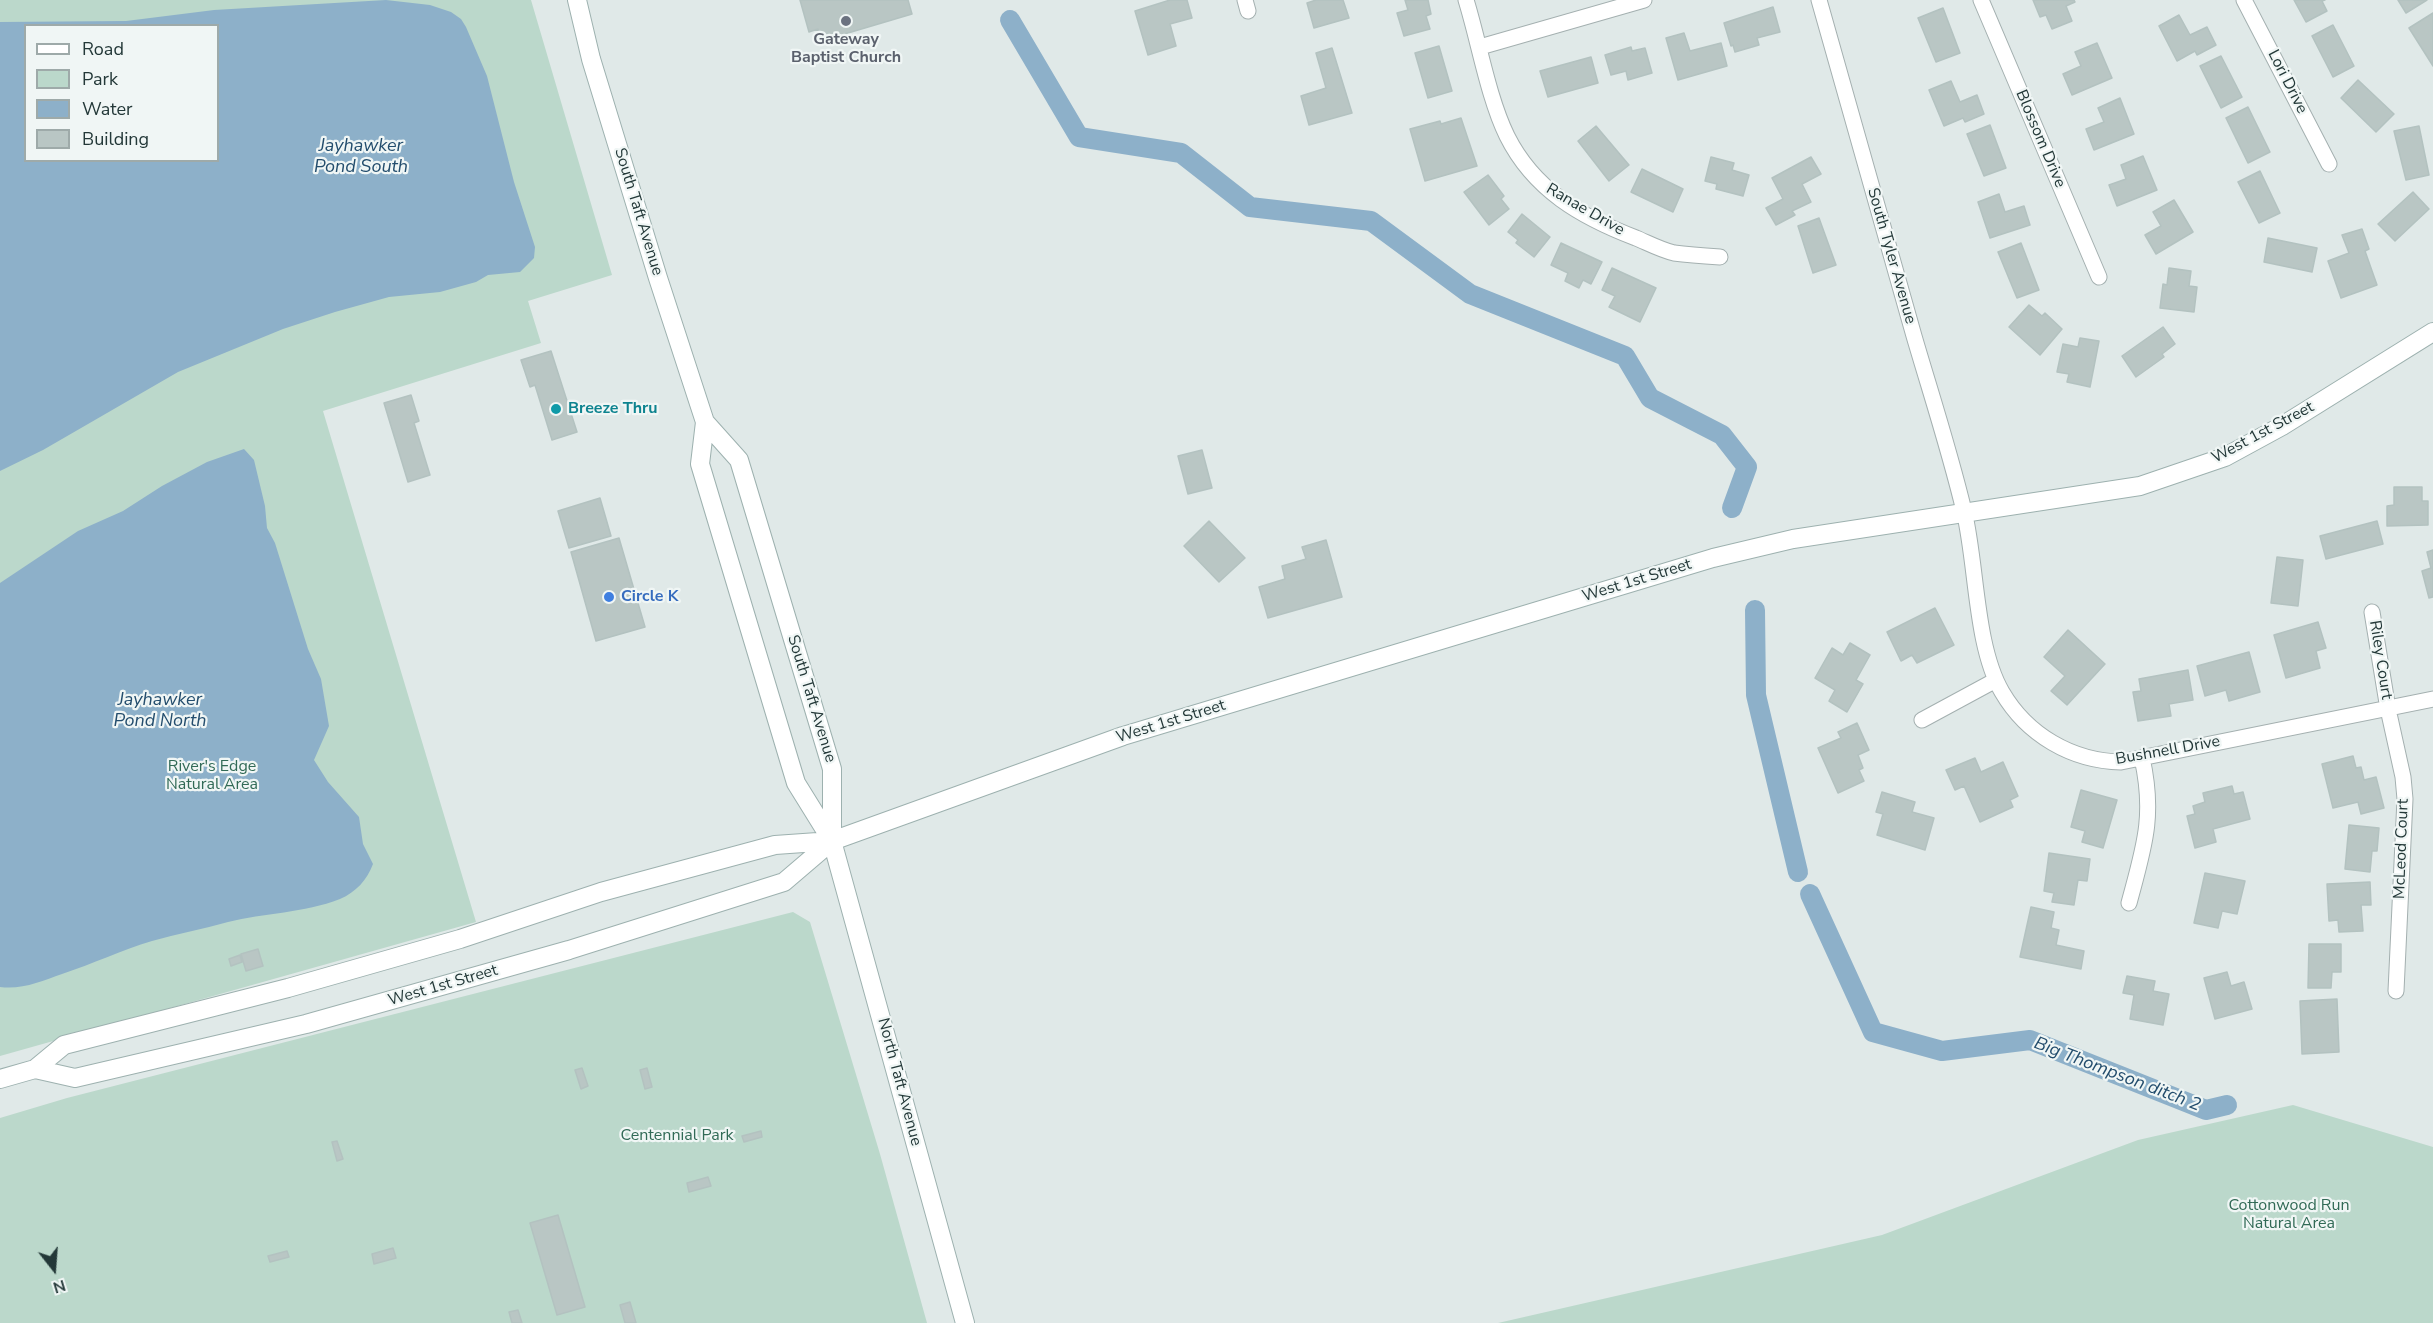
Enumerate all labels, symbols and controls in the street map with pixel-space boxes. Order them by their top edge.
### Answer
marker: Gateway Baptist Church [839,14,853,28]
legend [24,24,219,162]
place label: Gateway Baptist Church [791,30,901,68]
text: Road [82,37,124,61]
street label: Lori Drive [2263,47,2311,117]
text: Park [82,67,118,91]
street label: Blossom Drive [2011,87,2069,191]
text: Water [82,97,133,121]
text: Building [82,127,149,151]
water label: Jayhawker Pond South [314,136,408,178]
street label: South Taft Avenue [609,146,667,278]
street label: Ranae Drive [1542,180,1628,240]
street label: South Tyler Avenue [1862,186,1920,326]
street label: West 1st Street [2209,398,2317,468]
place label: Breeze Thru [568,399,658,419]
marker: Breeze Thru [549,402,563,416]
street label: West 1st Street [1580,555,1694,607]
place label: Circle K [621,587,678,607]
marker: Circle K [602,590,616,604]
street label: Riley Court [2364,619,2396,701]
street label: South Taft Avenue [782,633,840,765]
water label: Jayhawker Pond North [113,690,207,732]
street label: West 1st Street [1114,696,1228,748]
street label: Bushnell Drive [2114,732,2222,770]
park label: River's Edge Natural Area [166,757,258,795]
street label: McLeod Court [2391,799,2413,899]
street label: West 1st Street [386,961,500,1011]
street label: North Taft Avenue [873,1016,925,1148]
water label: Big Thompson ditch 2 [2031,1033,2203,1117]
park label: Centennial Park [620,1126,734,1146]
park label: Cottonwood Run Natural Area [2228,1196,2350,1234]
north arrow [24,1239,84,1299]
text: N [50,1274,68,1298]

